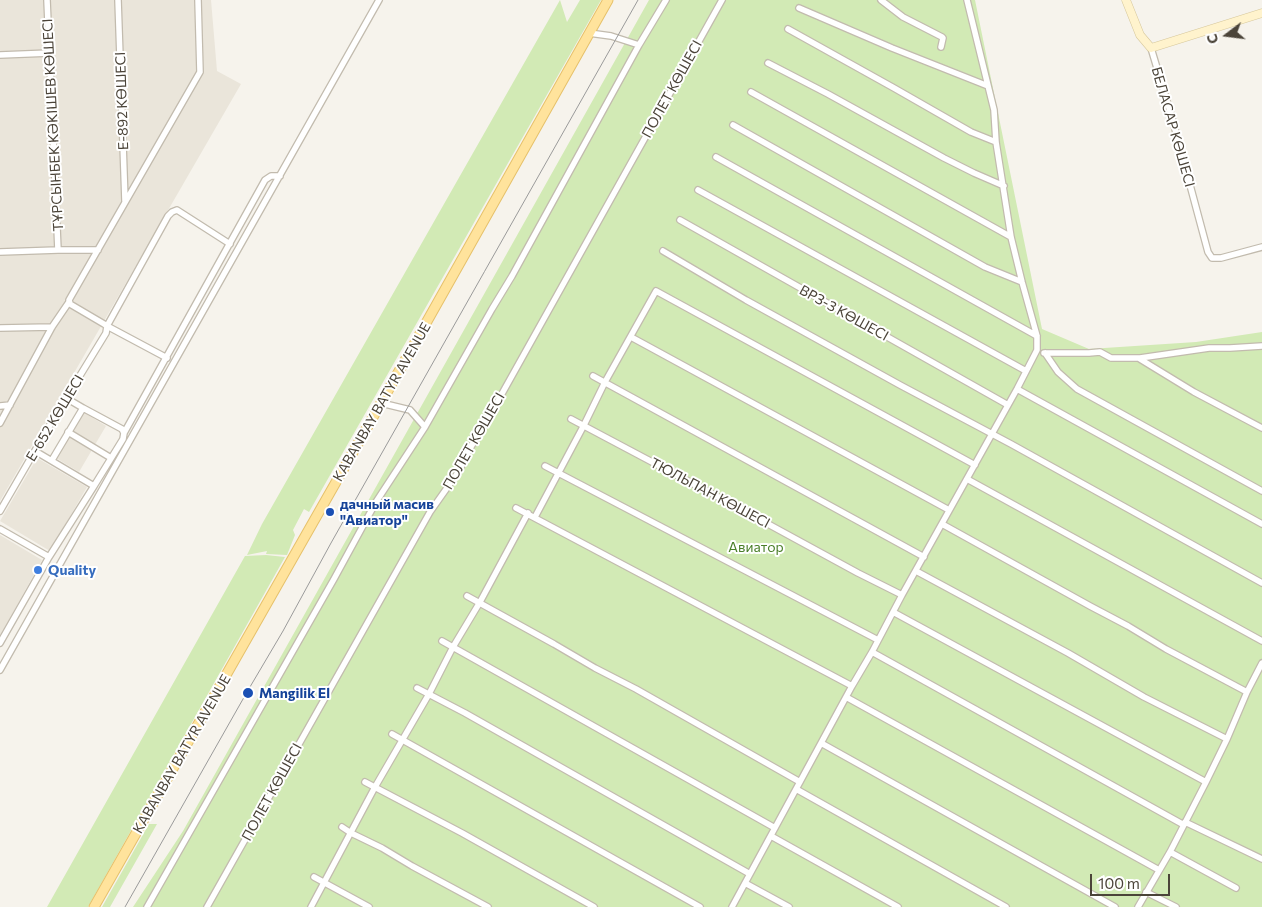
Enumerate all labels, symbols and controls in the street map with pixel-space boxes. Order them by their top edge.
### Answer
north arrow [1202,10,1252,60]
street label: ТҰРСЫНБЕК КӘКІШЕВ КӨШЕСІ [39,18,67,232]
text: С [1203,32,1221,46]
street label: ПОЛЕТ КӨШЕСІ [638,37,706,141]
street label: Е-892 КӨШЕСІ [112,52,132,150]
street label: БЕЛАСАР КӨШЕСІ [1148,65,1198,189]
street label: ВРЗ-3 КӨШЕСІ [797,282,891,344]
street label: KABANBAY BATYR AVENUE [330,320,434,484]
street label: Е-652 КӨШЕСІ [23,372,87,464]
street label: ПОЛЕТ КӨШЕСІ [439,390,509,492]
street label: ТЮЛЬПАН КӨШЕСІ [647,454,773,532]
place label: дачный масив "Авиатор" [340,496,434,528]
marker: дачный масив "Авиатор" [324,506,336,518]
park label: Авиатор [728,539,784,555]
place label: Quality [48,562,96,578]
marker: Quality [32,564,44,576]
street label: KABANBAY BATYR AVENUE [130,672,234,836]
place label: Mangilik El [259,685,330,701]
marker: Mangilik El [241,686,255,700]
street label: ПОЛЕТ КӨШЕСІ [238,740,306,844]
scale bar [1092,864,1172,896]
text: 100 m [1098,874,1140,892]

